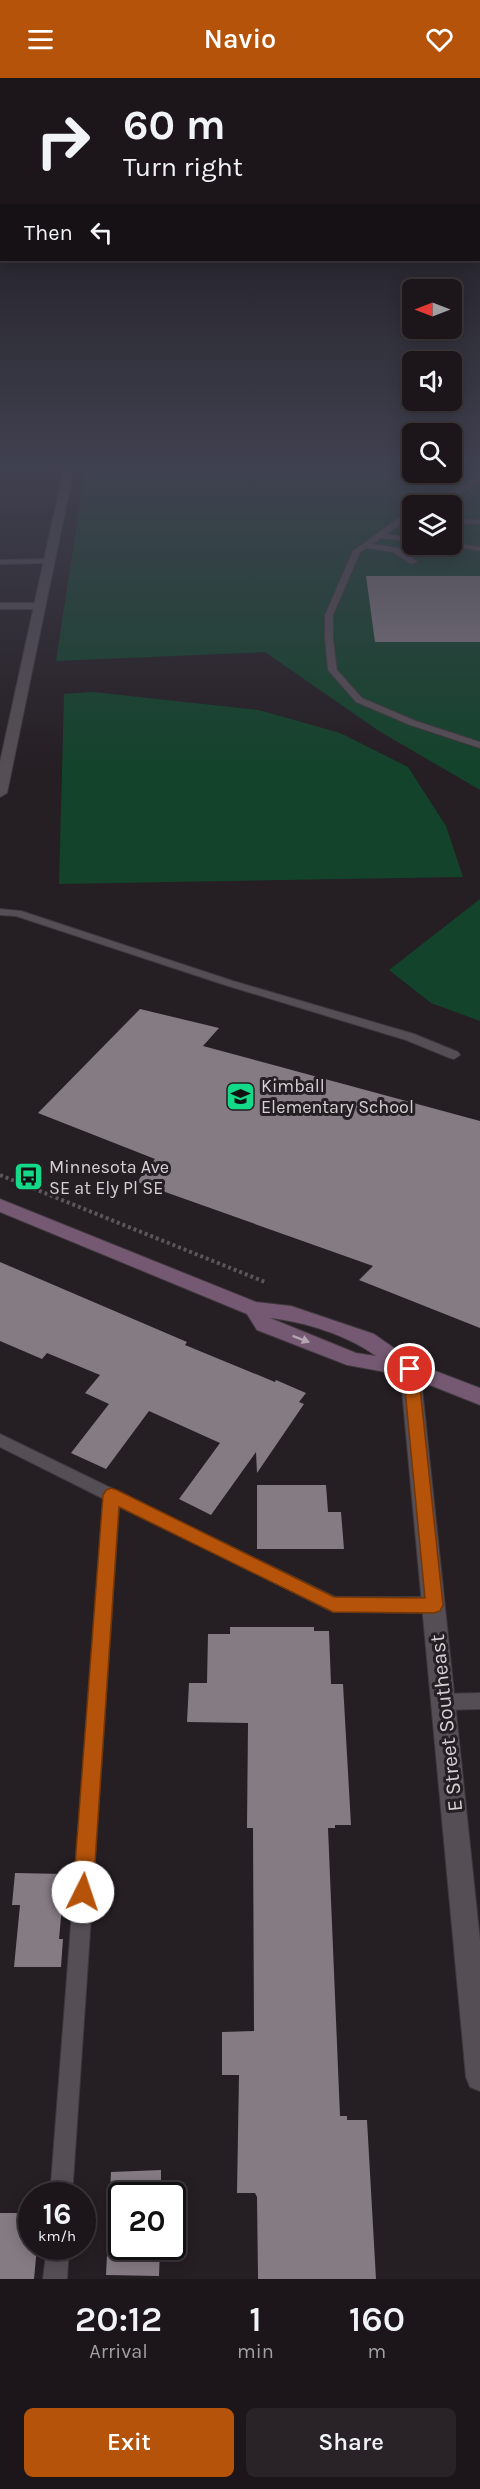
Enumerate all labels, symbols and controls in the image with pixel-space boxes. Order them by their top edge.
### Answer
icon: menu [24,23,57,56]
text: Navio [204,23,276,55]
icon: heart [423,23,456,56]
text: 60 m [123,100,226,150]
icon: right [24,102,102,180]
text: Turn right [123,151,243,183]
icon: left [85,216,118,249]
text: Then [24,220,73,246]
north arrow [402,279,462,339]
map controls [402,279,462,555]
button: sound [402,351,462,411]
button: search [402,423,462,483]
button: layers [402,495,462,555]
place label: Kimball Elementary School [261,1075,414,1118]
school or university icon: Kimball Elementary School [224,1080,256,1112]
place label: Minnesota Ave SE at Ely Pl SE [49,1156,169,1199]
bus stop icon: Minnesota Ave SE at Ely Pl SE [12,1161,44,1193]
one-way arrow [292,1335,310,1344]
pin [384,1343,435,1394]
icon: arrive [393,1352,426,1385]
street label: E Street Southeast [425,1633,467,1813]
position arrow [51,1860,115,1924]
speed limit sign: 20 [108,2182,186,2260]
text: 16 [43,2196,71,2232]
text: km/h [38,2227,76,2245]
text: 20:12 [75,2298,162,2340]
text: 1 [249,2298,262,2340]
text: 160 [349,2298,405,2340]
text: Arrival [89,2340,148,2363]
text: min [237,2340,274,2363]
text: m [368,2340,386,2363]
button: Exit [24,2408,234,2477]
button: Share [246,2408,456,2477]

